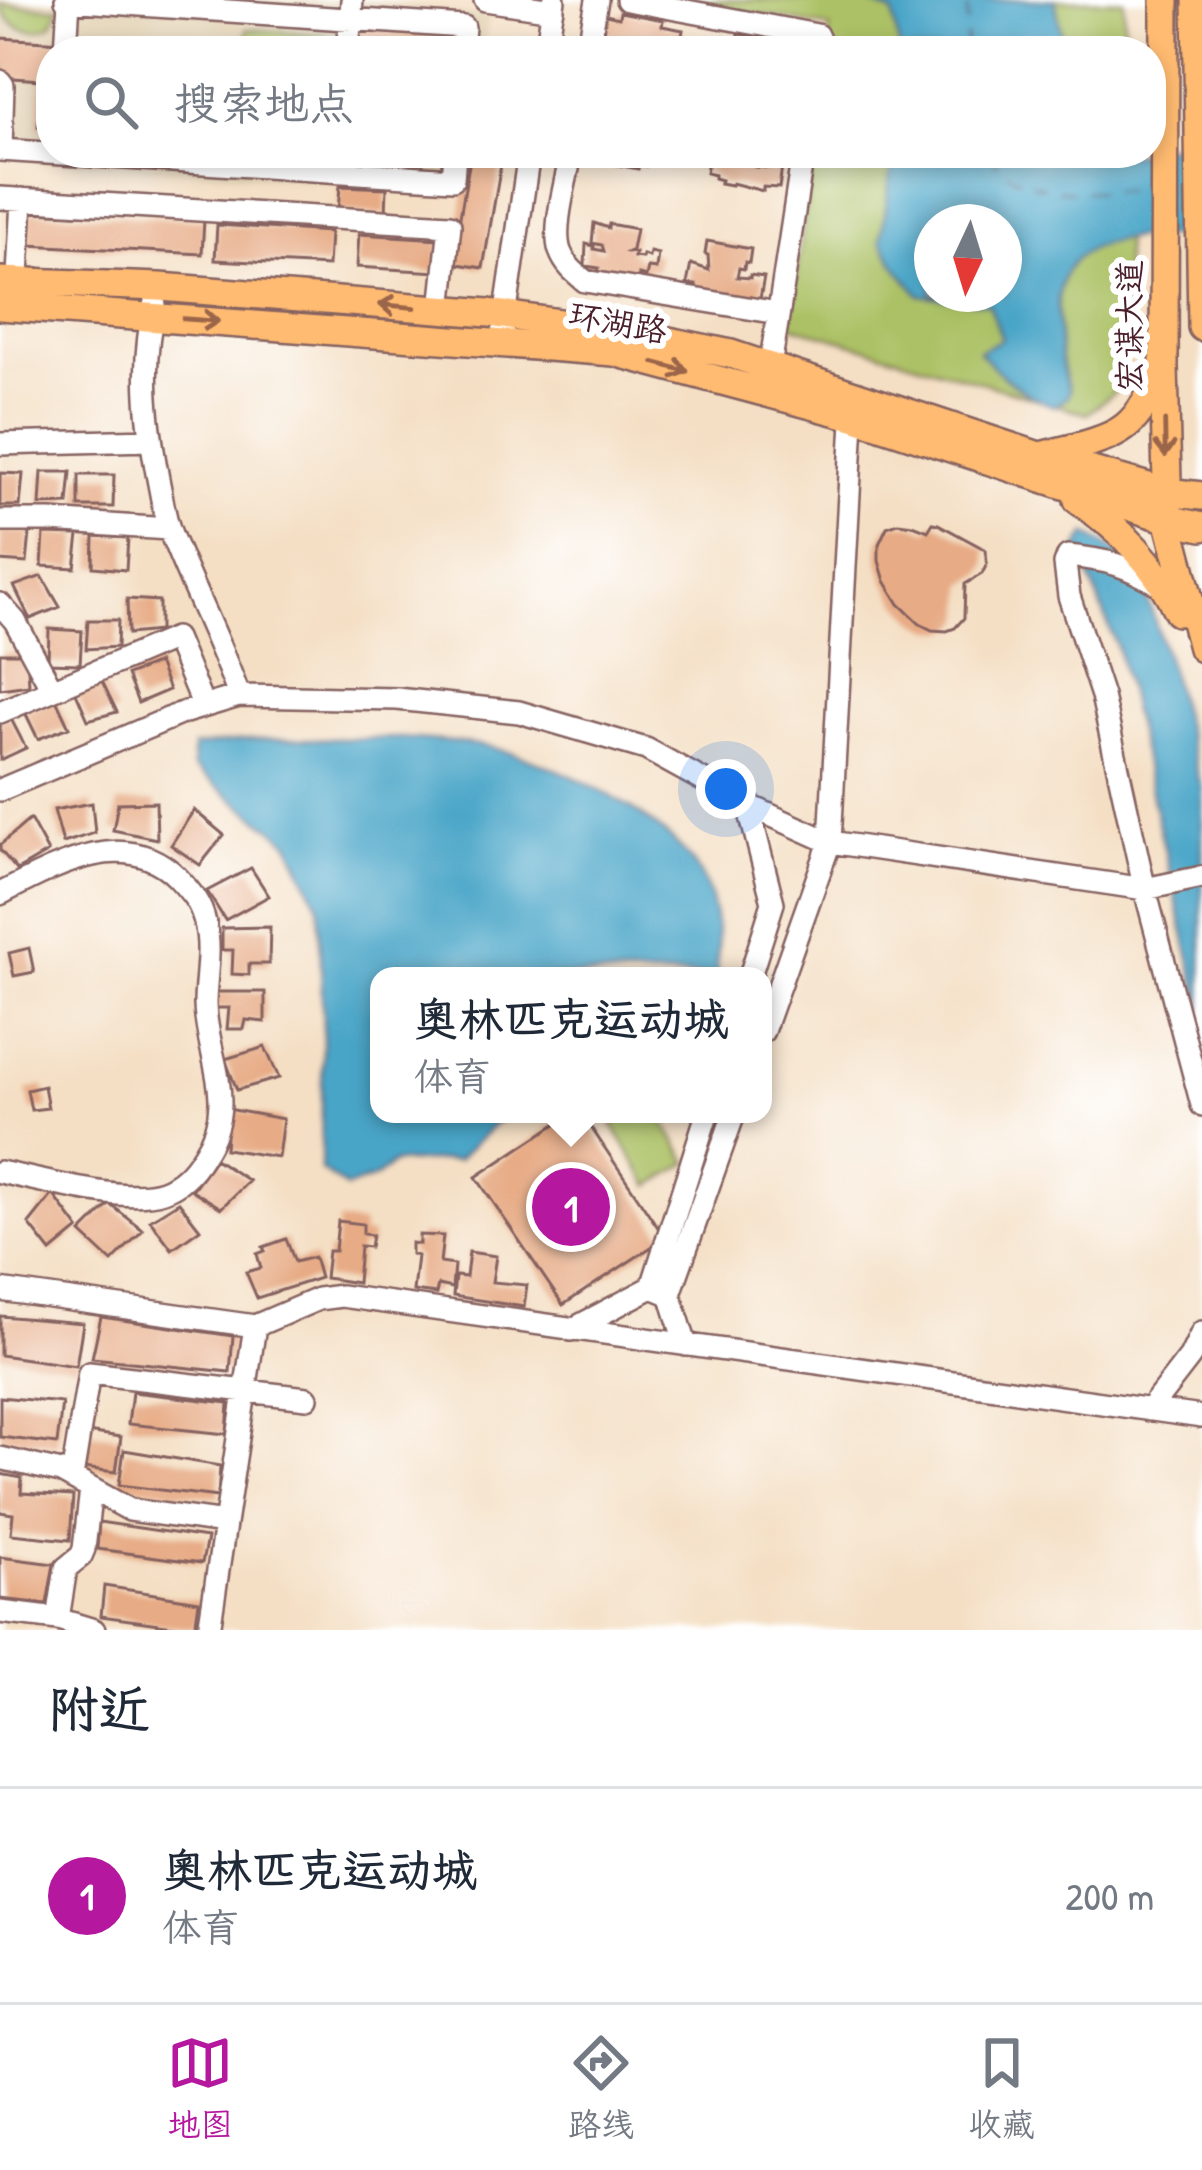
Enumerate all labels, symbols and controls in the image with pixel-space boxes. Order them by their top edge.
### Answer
search box [36,36,1166,168]
icon: search [78,69,144,135]
text: 搜索地点 [174,72,354,133]
north arrow [914,204,1022,312]
street label: 宏谋大道 [1107,260,1151,392]
street label: 环湖路 [565,292,671,352]
one-way arrow [378,294,417,317]
one-way arrow [180,309,219,332]
one-way arrow [652,357,690,379]
one-way arrow [1154,419,1177,458]
your location [696,759,756,819]
popup [370,967,772,1123]
text: 奥林匹克运动城 [413,988,729,1049]
text: 体育 [413,1049,492,1102]
pin: 1 [532,1162,610,1252]
text: 附近 [48,1674,150,1743]
text: 奥林匹克运动城 [162,1839,477,1900]
text: 1 [80,1869,94,1922]
text: 200 m [1065,1869,1154,1922]
text: 体育 [162,1900,240,1953]
tab: 地图 [167,2030,233,2146]
tab: 路线 [568,2030,634,2146]
tab: 收藏 [969,2030,1035,2146]

